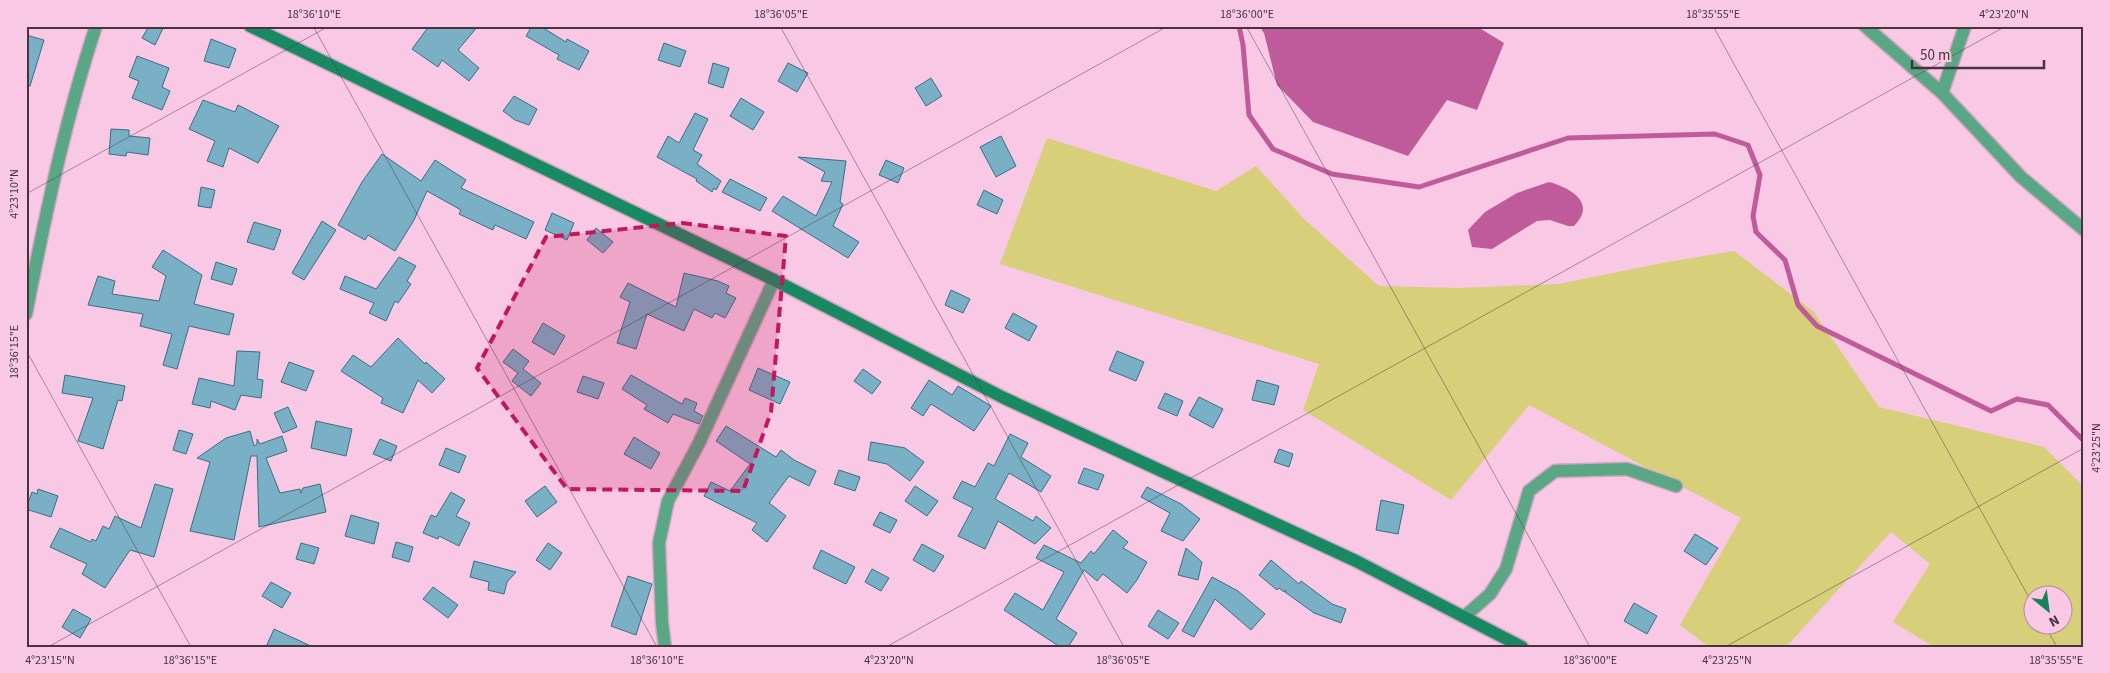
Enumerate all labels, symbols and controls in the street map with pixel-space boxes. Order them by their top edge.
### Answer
text: 18°36'10"E [287,6,341,23]
text: 18°36'05"E [754,6,808,23]
text: 18°36'00"E [1220,6,1274,23]
text: 18°35'55"E [1686,6,1740,23]
text: 4°23'20"N [1979,6,2029,23]
scale bar [1912,38,2045,70]
text: 50 m [1920,45,1950,66]
text: 4°23'10"N [6,169,23,219]
text: 18°36'15"E [6,325,23,379]
text: 4°23'25"N [2088,423,2105,473]
north arrow [2022,586,2072,636]
text: N [2045,609,2063,631]
text: 4°23'15"N [25,652,75,669]
text: 18°36'15"E [163,652,217,669]
text: 18°36'10"E [630,652,684,669]
text: 4°23'20"N [864,652,914,669]
text: 18°36'05"E [1096,652,1150,669]
text: 18°36'00"E [1563,652,1617,669]
text: 4°23'25"N [1702,652,1752,669]
text: 18°35'55"E [2029,652,2083,669]

